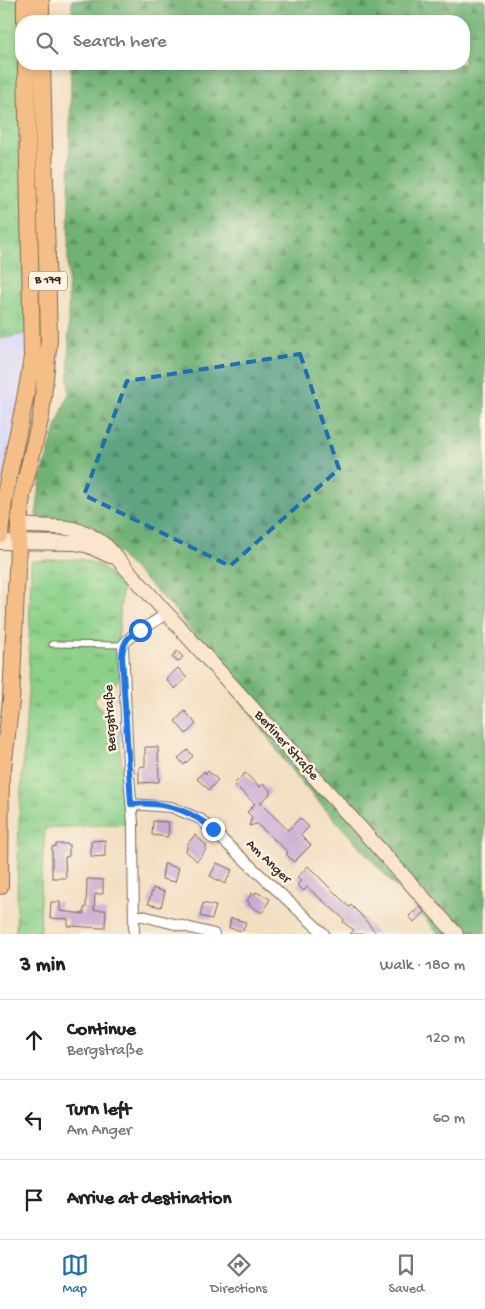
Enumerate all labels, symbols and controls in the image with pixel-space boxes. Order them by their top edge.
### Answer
search box [15,15,470,70]
icon: search [33,29,61,57]
text: Search here [73,31,167,54]
road number: B 179 [29,272,67,290]
route start [129,619,152,642]
street label: Bergstraße [101,684,121,753]
street label: Berliner Straße [249,707,322,785]
route end [202,818,225,841]
street label: Am Anger [242,836,295,888]
text: 3 min [20,954,65,979]
text: Walk · 180 m [380,957,465,976]
text: Continue [67,1019,136,1042]
icon: ahead [20,1026,48,1054]
text: 120 m [426,1030,465,1049]
text: Bergstraße [67,1042,143,1061]
text: Turn left [67,1099,131,1122]
icon: left [20,1106,48,1134]
text: 60 m [433,1110,465,1129]
text: Am Anger [67,1122,132,1141]
icon: arrive [20,1186,48,1214]
text: Arrive at destination [67,1188,231,1211]
tab: Map [61,1251,89,1298]
tab: Directions [210,1251,267,1298]
tab: Saved [388,1251,424,1298]

